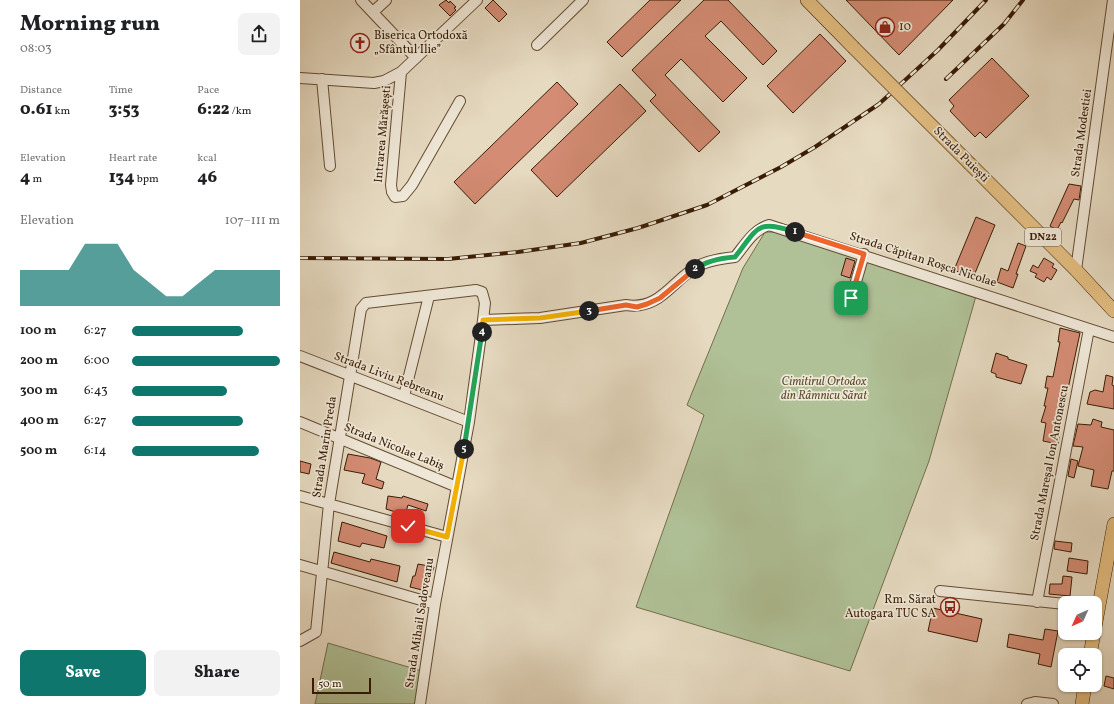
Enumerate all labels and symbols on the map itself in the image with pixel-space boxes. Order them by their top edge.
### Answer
shop icon: 10 [874,16,896,38]
place label: 10 [899,19,911,35]
place label: Biserica Ortodoxă „Sfântul Ilie” [374,28,468,58]
church icon: Biserica Ortodoxă „Sfântul Ilie” [349,32,371,54]
street label: Intrarea Mărășești [371,84,395,183]
street label: Strada Modestiei [1068,87,1096,178]
street label: Strada Puiești [930,124,993,187]
pin: 1 [785,222,805,242]
road number: DN22 [1025,228,1061,246]
street label: Strada Căpitan Roșca Nicolae [847,229,999,291]
pin: 2 [685,259,705,279]
pin [834,281,868,315]
pin: 3 [579,301,599,321]
pin: 4 [472,322,492,342]
street label: Strada Liviu Rebreanu [331,349,447,406]
park label: Cimitirul Ortodox din Râmnicu Sărat [781,374,868,404]
street label: Strada Mareșal Ion Antonescu [1027,384,1073,542]
street label: Strada Marin Preda [309,395,341,499]
street label: Strada Nicolae Labiș [341,420,447,474]
pin: 5 [454,439,474,459]
pin [391,509,425,543]
street label: Strada Mihail Sadoveanu [402,556,438,689]
place label: Rm. Sărat Autogara TUC SA [845,592,937,622]
bus stop icon: Rm. Sărat Autogara TUC SA [939,596,961,618]
north arrow [1058,596,1102,640]
scale bar [312,676,371,695]

